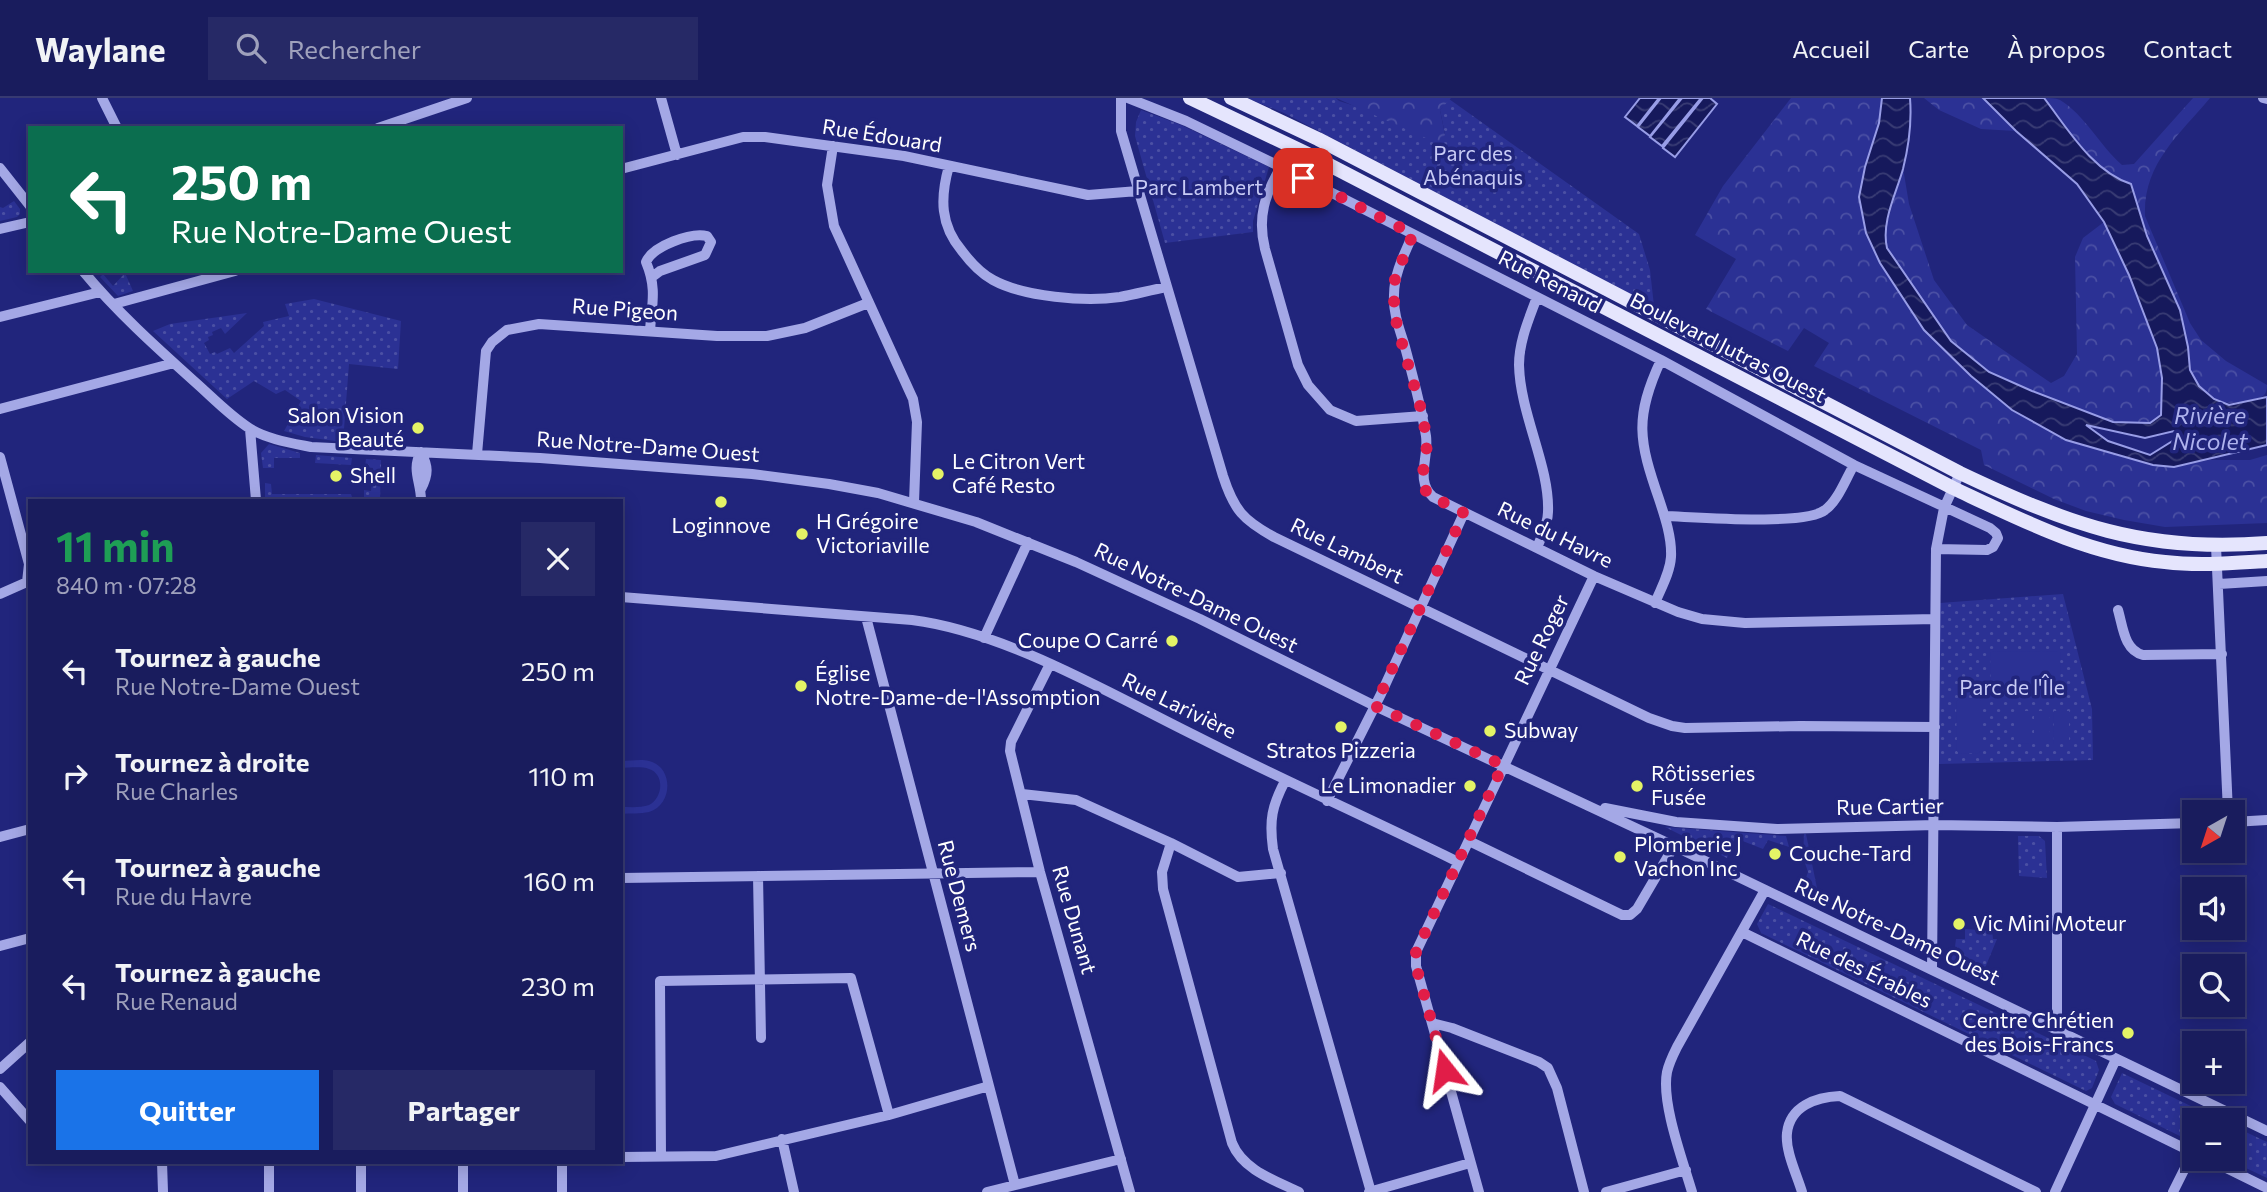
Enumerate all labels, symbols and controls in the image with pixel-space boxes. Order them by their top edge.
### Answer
search box [208,17,698,80]
text: Waylane [35,28,166,69]
icon: search [232,29,270,67]
text: Rechercher [288,33,421,64]
text: Accueil [1792,34,1870,63]
text: Carte [1908,34,1969,63]
text: À propos [2007,34,2105,63]
text: Contact [2143,34,2232,63]
street label: Rue Édouard [821,113,944,156]
park label: Parc des Abénaquis [1423,140,1523,189]
pin [1273,148,1333,208]
text: 250 m [171,150,312,210]
icon: left [56,154,147,245]
icon: arrive [1284,159,1322,197]
park label: Parc Lambert [1135,174,1263,199]
text: Rue Notre-Dame Ouest [171,210,512,250]
street label: Rue Renaud [1495,244,1606,317]
street label: Boulevard Jutras Ouest [1626,286,1831,407]
street label: Rue Pigeon [571,292,679,325]
water label: Rivière Nicolet [2172,401,2248,455]
place label: Salon Vision Beauté [287,402,404,451]
marker: Salon Vision Beauté [410,420,426,436]
street label: Rue Notre-Dame Ouest [536,425,760,466]
place label: Le Citron Vert Café Resto [952,448,1085,497]
place label: Shell [350,462,396,487]
marker: Le Citron Vert Café Resto [930,466,946,482]
marker: Shell [328,468,344,484]
marker: Loginnove [713,494,729,510]
street label: Rue du Havre [1494,495,1617,572]
place label: H Grégoire Victoriaville [816,508,930,557]
place label: Loginnove [671,512,771,537]
street label: Rue Lambert [1287,512,1408,588]
text: 11 min [56,519,175,571]
button: close [521,522,595,596]
marker: H Grégoire Victoriaville [794,526,810,542]
street label: Rue Notre-Dame Ouest [1091,536,1303,657]
text: 840 m · 07:28 [56,571,197,599]
street label: Rue Roger [1508,590,1573,689]
place label: Coupe O Carré [1018,627,1158,652]
marker: Coupe O Carré [1164,633,1180,649]
text: Tournez à gauche [115,641,321,672]
icon: left [56,652,94,690]
text: 250 m [521,655,595,686]
place label: Église Notre-Dame-de-l'Assomption [815,660,1100,709]
street label: Rue Larivière [1118,666,1241,743]
text: Rue Notre-Dame Ouest [115,672,360,700]
park label: Parc de l'Île [1959,674,2065,699]
marker: Église Notre-Dame-de-l'Assomption [793,678,809,694]
place label: Subway [1504,717,1579,742]
marker: Stratos Pizzeria [1333,719,1349,735]
marker: Subway [1482,723,1498,739]
place label: Stratos Pizzeria [1266,737,1416,762]
text: Tournez à droite [115,746,310,777]
icon: right [56,757,94,795]
text: 110 m [528,760,595,791]
place label: Rôtisseries Fusée [1651,760,1755,809]
place label: Le Limonadier [1321,772,1456,797]
text: Rue Charles [115,777,238,805]
marker: Le Limonadier [1462,778,1478,794]
marker: Rôtisseries Fusée [1629,778,1645,794]
street label: Rue Cartier [1836,792,1944,819]
north arrow [2182,800,2245,863]
map controls [2182,800,2245,1171]
place label: Plomberie J Vachon Inc [1634,831,1742,880]
street label: Rue Demers [934,837,987,954]
place label: Couche-Tard [1789,840,1912,865]
marker: Couche-Tard [1767,846,1783,862]
marker: Plomberie J Vachon Inc [1612,849,1628,865]
text: Tournez à gauche [115,851,321,882]
icon: left [56,862,94,900]
street label: Rue Dunant [1048,862,1103,977]
text: 160 m [523,865,595,896]
street label: Rue Notre-Dame Ouest [1791,872,2004,989]
button: sound [2182,877,2245,940]
text: Rue du Havre [115,882,252,910]
place label: Vic Mini Moteur [1973,910,2126,935]
marker: Vic Mini Moteur [1951,916,1967,932]
street label: Rue des Érables [1793,925,1936,1012]
button: search [2182,954,2245,1017]
text: Tournez à gauche [115,956,321,987]
icon: left [56,967,94,1005]
text: 230 m [521,970,595,1001]
text: Rue Renaud [115,987,238,1015]
place label: Centre Chrétien des Bois-Francs [1962,1007,2114,1056]
marker: Centre Chrétien des Bois-Francs [2120,1025,2136,1041]
button: + [2182,1031,2245,1094]
position arrow [1408,1033,1482,1107]
button: Quitter [56,1070,319,1150]
button: Partager [333,1070,595,1150]
button: − [2182,1108,2245,1171]

